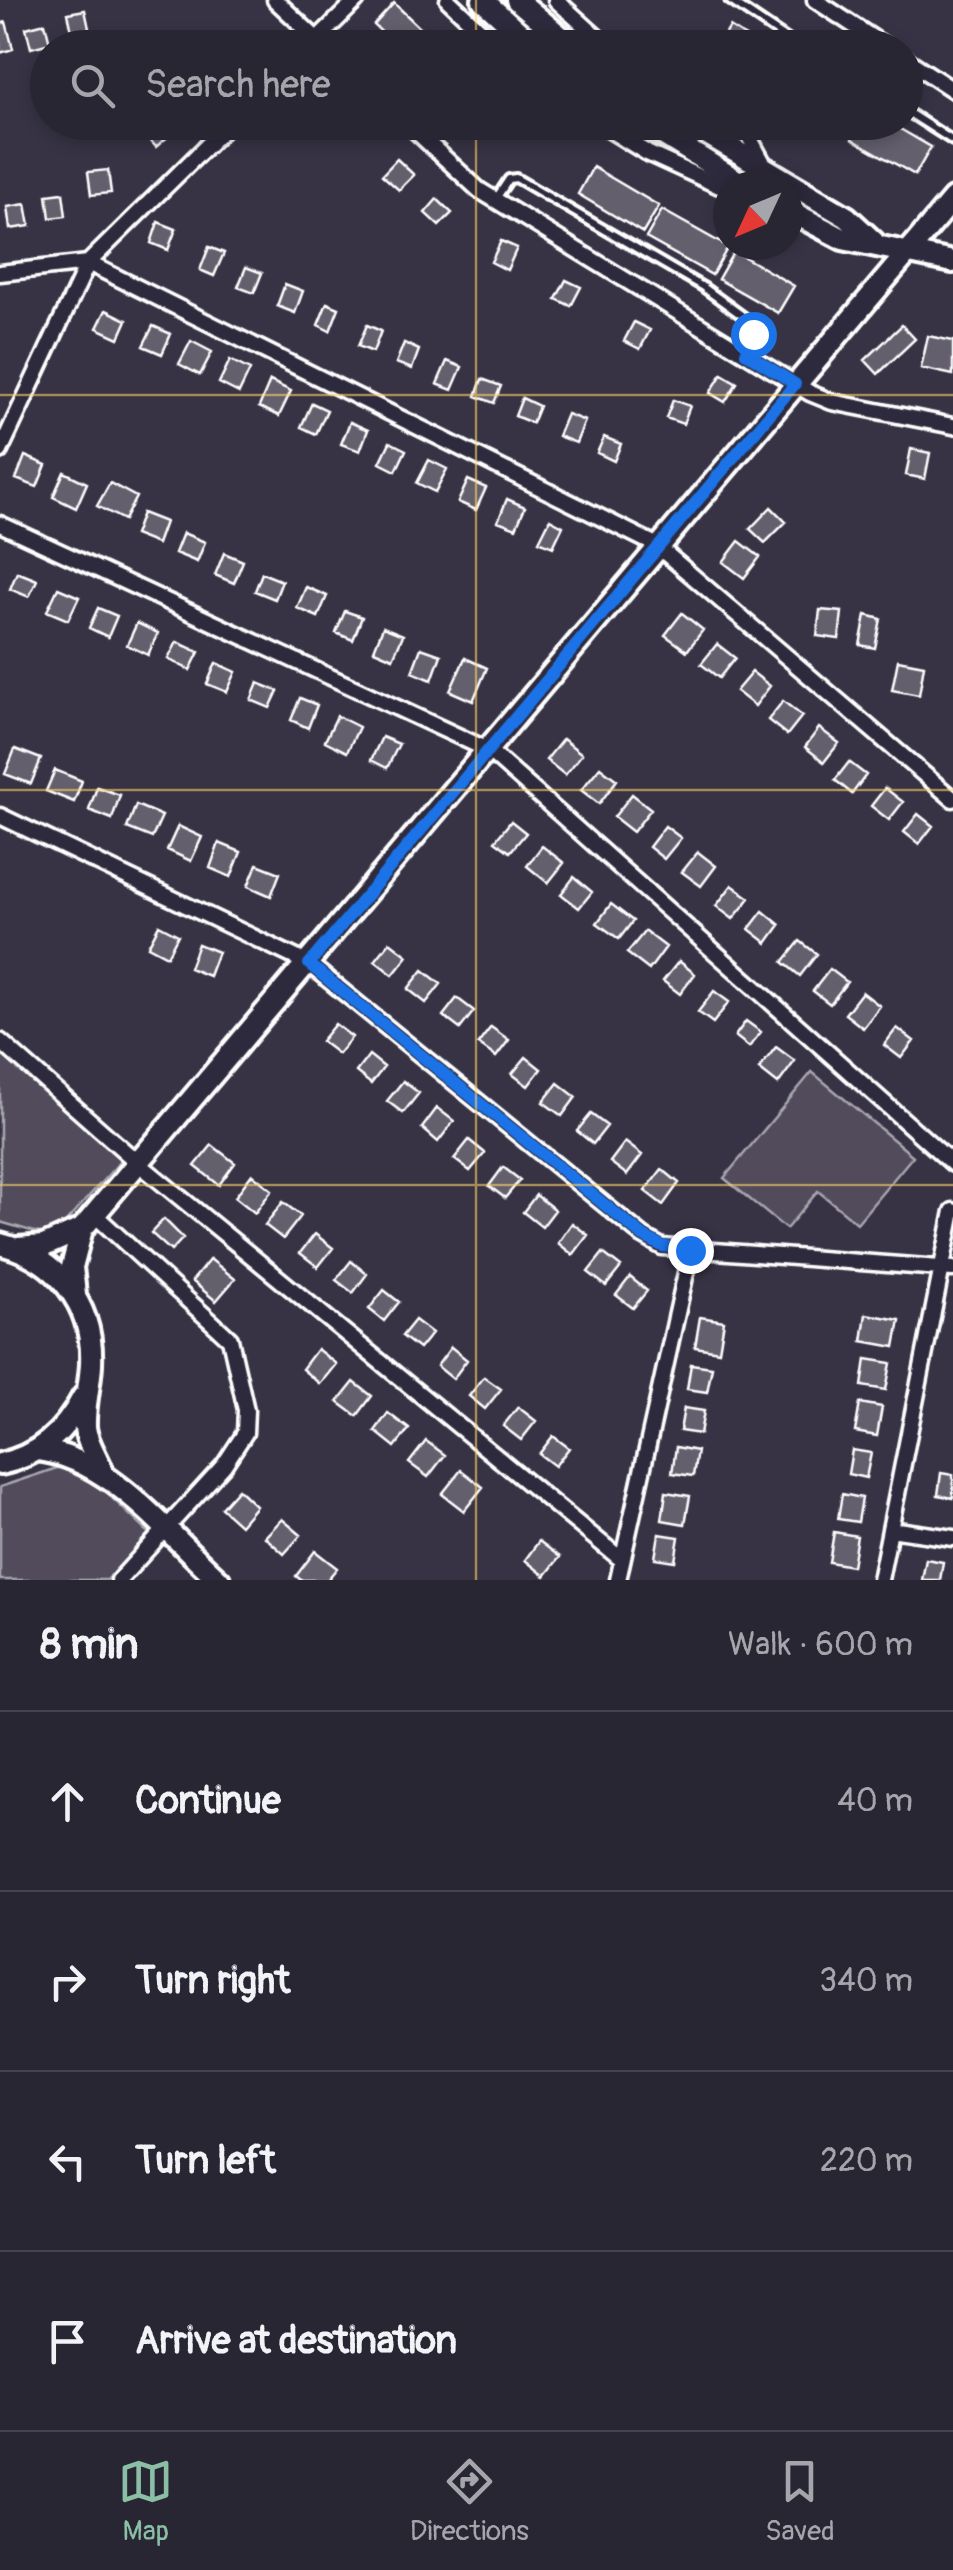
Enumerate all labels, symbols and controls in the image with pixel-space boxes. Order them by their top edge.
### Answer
search box [30,30,923,140]
icon: search [65,58,120,113]
text: Search here [145,61,331,109]
north arrow [713,170,803,260]
route start [731,312,777,358]
route end [668,1228,714,1274]
text: 8 min [40,1619,138,1671]
text: Walk · 600 m [728,1625,913,1665]
icon: ahead [40,1774,95,1829]
text: Continue [135,1777,281,1825]
text: 40 m [837,1781,913,1821]
icon: right [40,1954,95,2009]
text: Turn right [135,1957,290,2005]
text: 340 m [819,1961,913,2001]
icon: left [40,2134,95,2189]
text: Turn left [135,2137,276,2185]
text: 220 m [820,2141,913,2181]
icon: arrive [40,2314,95,2369]
text: Arrive at destination [135,2317,457,2365]
tab: Map [118,2454,173,2549]
tab: Directions [410,2454,529,2549]
tab: Saved [765,2454,835,2549]

